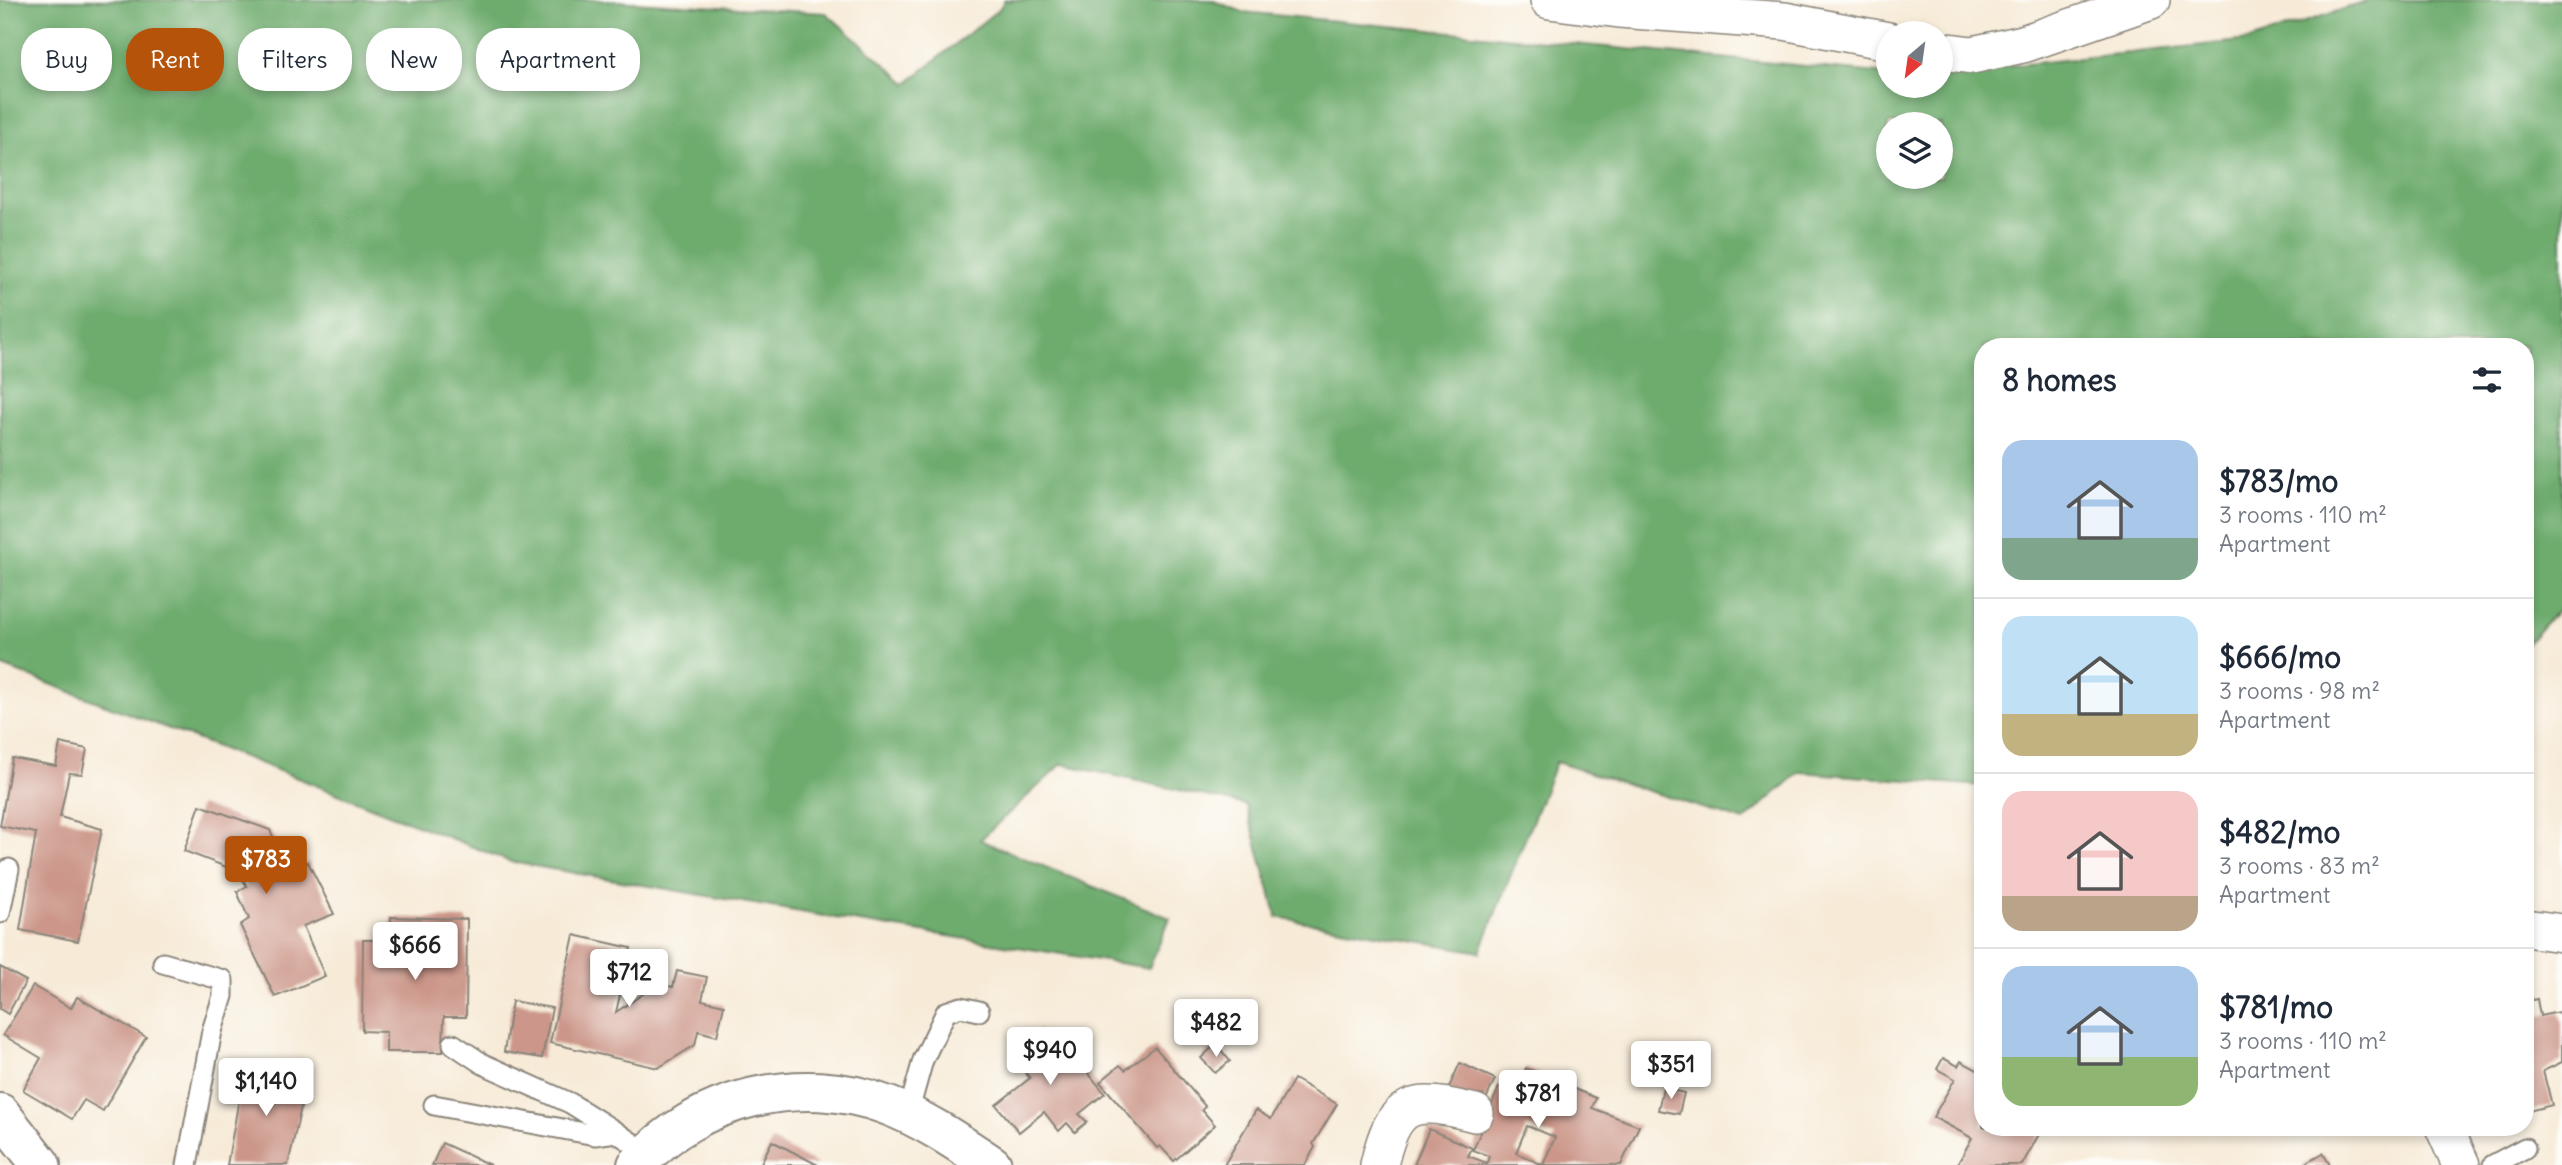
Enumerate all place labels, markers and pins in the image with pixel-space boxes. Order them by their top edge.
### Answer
pin: $783 [225,836,307,896]
pin: $666 [374,922,456,982]
pin: $712 [588,950,670,1009]
pin: $482 [1175,1000,1257,1059]
pin: $940 [1009,1028,1091,1087]
pin: $351 [1630,1042,1712,1101]
pin: $1,140 [209,1058,323,1118]
pin: $781 [1497,1070,1579,1130]

